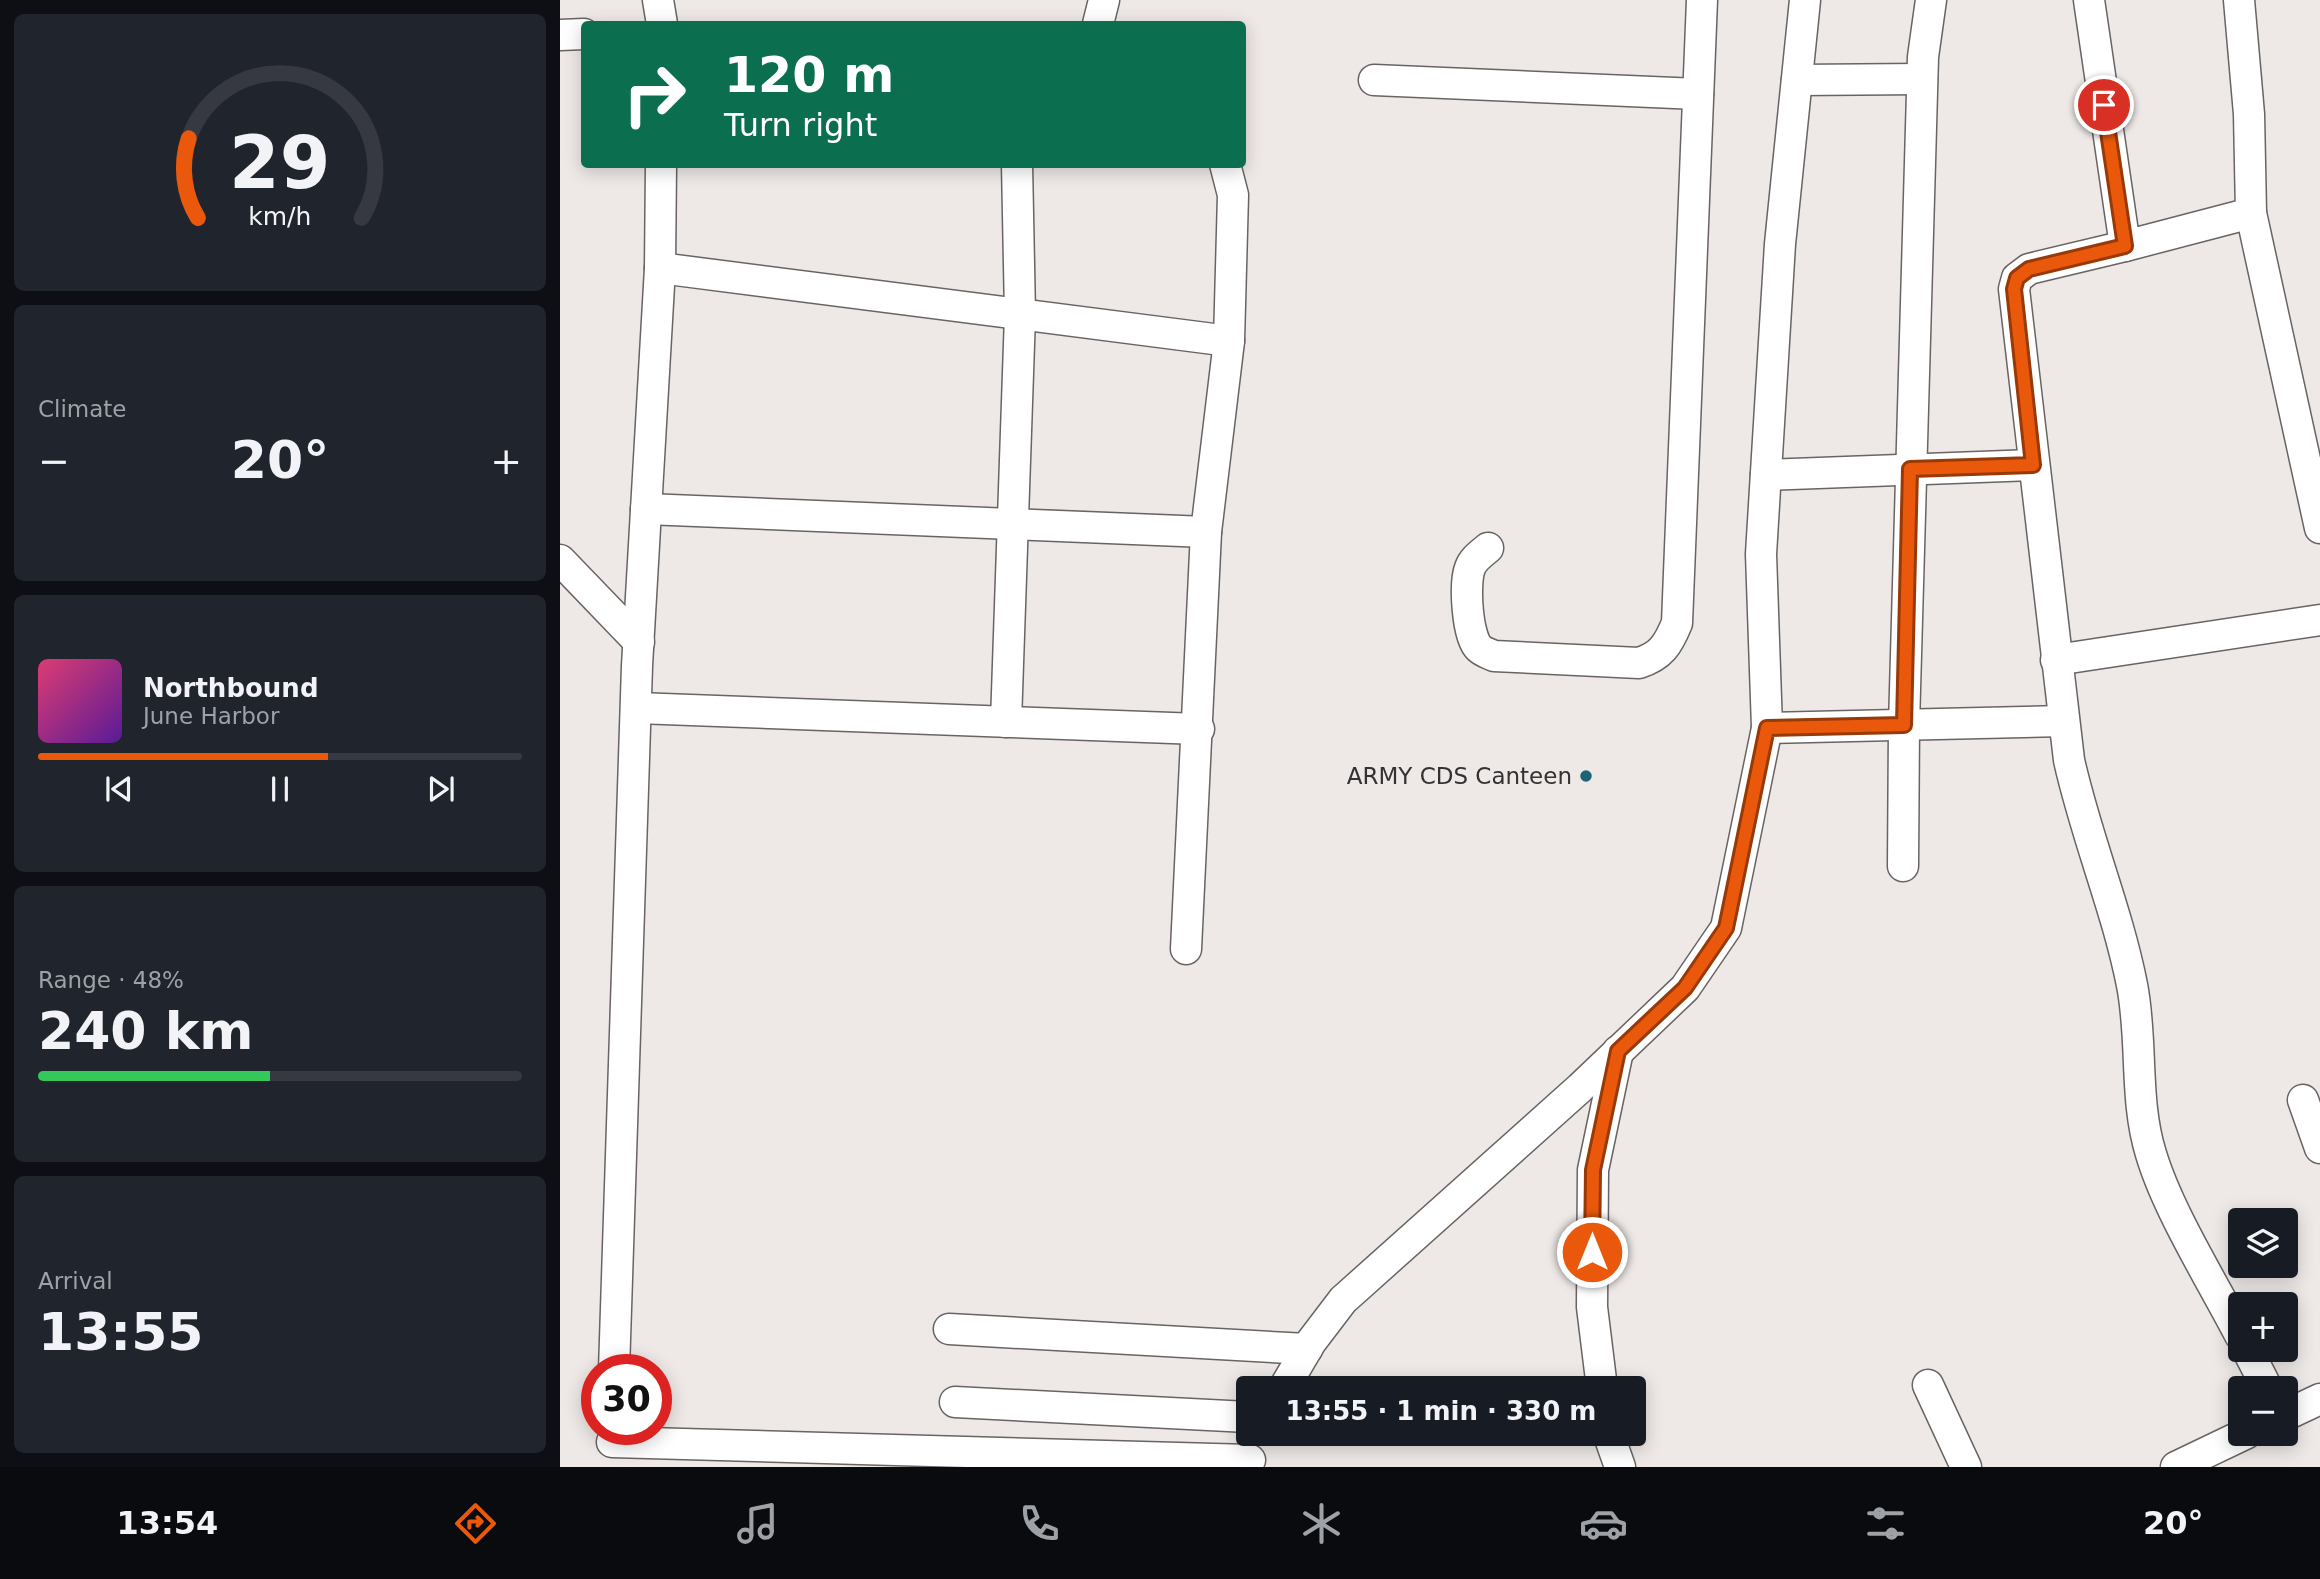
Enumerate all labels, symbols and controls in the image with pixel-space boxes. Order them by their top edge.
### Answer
text: 120 m [724,47,894,104]
icon: right [609,49,700,140]
pin [2074,75,2134,135]
icon: arrive [2085,86,2123,124]
text: Turn right [724,106,877,144]
text: 29 [229,121,331,206]
text: km/h [248,202,312,231]
text: Climate [38,396,127,422]
text: 20° [231,430,329,490]
text: − [38,439,70,483]
text: + [490,439,522,483]
text: Northbound [143,673,319,703]
text: June Harbor [143,703,279,729]
place label: ARMY CDS Canteen [1347,763,1572,789]
marker: ARMY CDS Canteen [1578,768,1594,784]
icon: previous [100,770,138,808]
icon: pause [261,770,299,808]
icon: next [422,770,460,808]
text: Range · 48% [38,967,184,993]
text: 240 km [38,1001,253,1061]
map controls [2228,1208,2298,1446]
button: layers [2228,1208,2298,1278]
position arrow [1555,1215,1629,1289]
text: Arrival [38,1268,113,1294]
button: + [2228,1292,2298,1362]
text: 13:55 [38,1302,204,1362]
speed limit sign: 30 [581,1354,672,1445]
button: − [2228,1376,2298,1446]
text: 13:55 · 1 min · 330 m [1286,1396,1596,1426]
icon: directions [451,1499,500,1548]
icon: music [733,1499,782,1548]
icon: phone [1015,1499,1064,1548]
icon: climate [1297,1499,1346,1548]
icon: car [1579,1499,1628,1548]
icon: filters [1861,1499,1910,1548]
text: 13:54 [116,1504,218,1542]
text: 20° [2143,1504,2203,1542]

